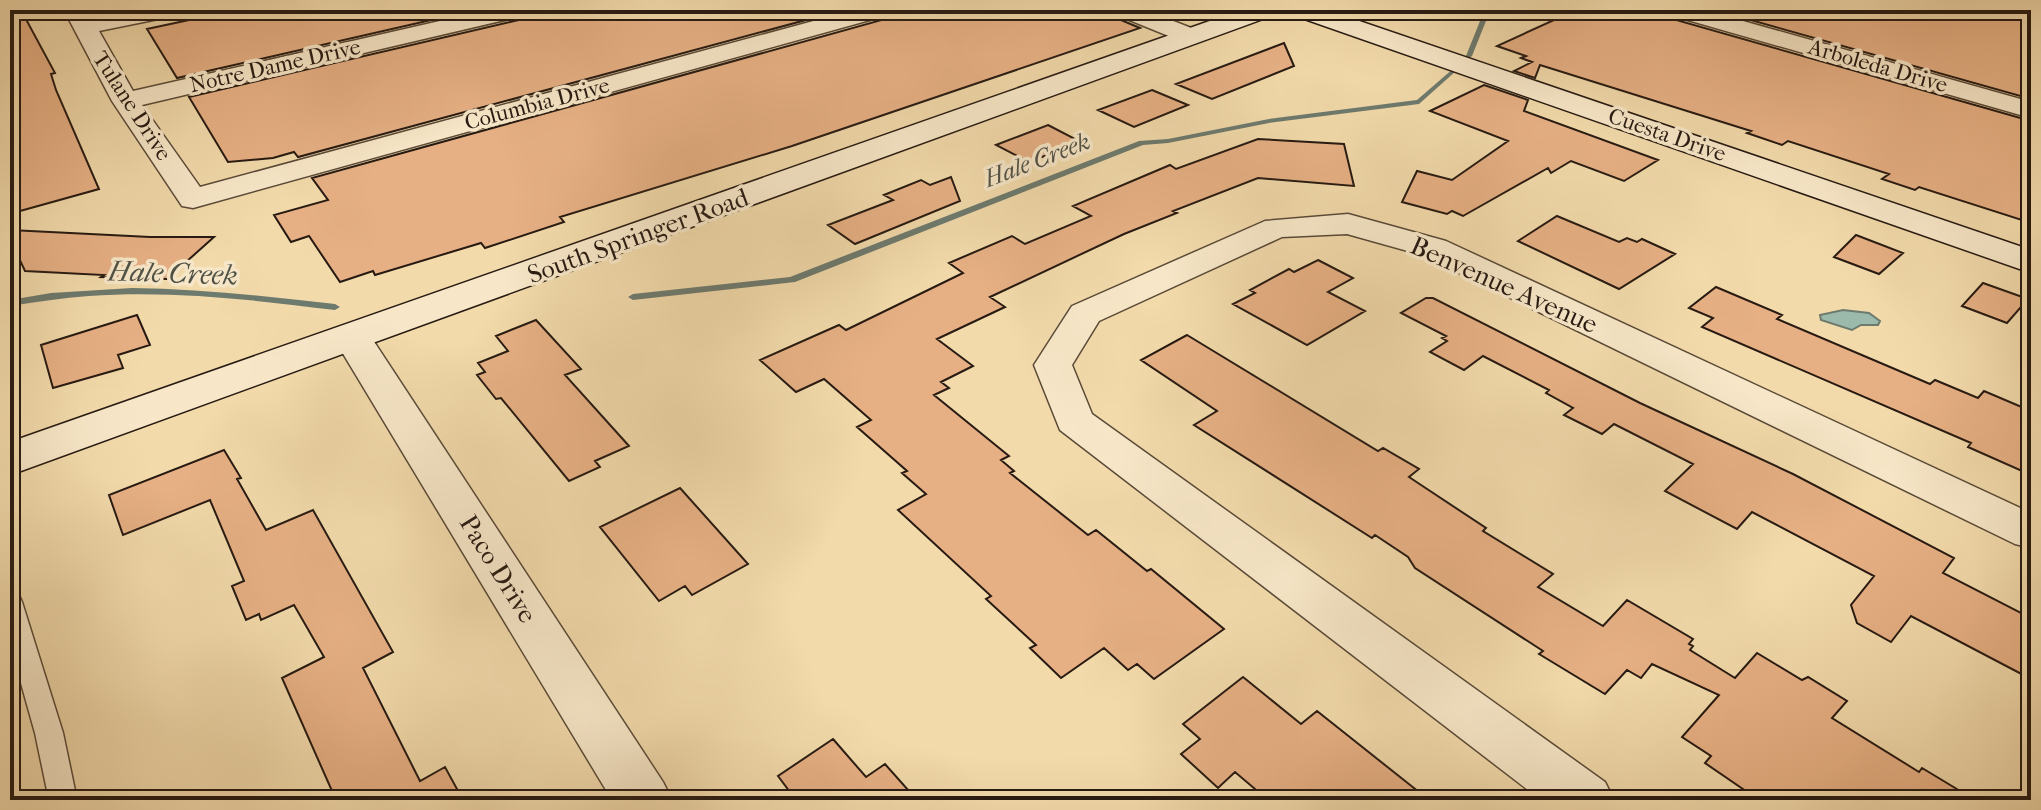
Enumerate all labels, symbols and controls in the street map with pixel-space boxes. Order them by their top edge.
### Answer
street label: Arboleda Drive [1804,33,1951,98]
street label: Notre Dame Drive [187,34,363,98]
street label: Tulane Drive [87,46,177,166]
street label: Columbia Drive [462,72,612,136]
street label: Cuesta Drive [1605,103,1729,167]
water label: Hale Creek [979,127,1094,193]
street label: South Springer Road [523,181,754,290]
street label: Benvenue Avenue [1406,230,1602,340]
water label: Hale Creek [107,254,238,292]
street label: Paco Drive [453,509,543,629]

